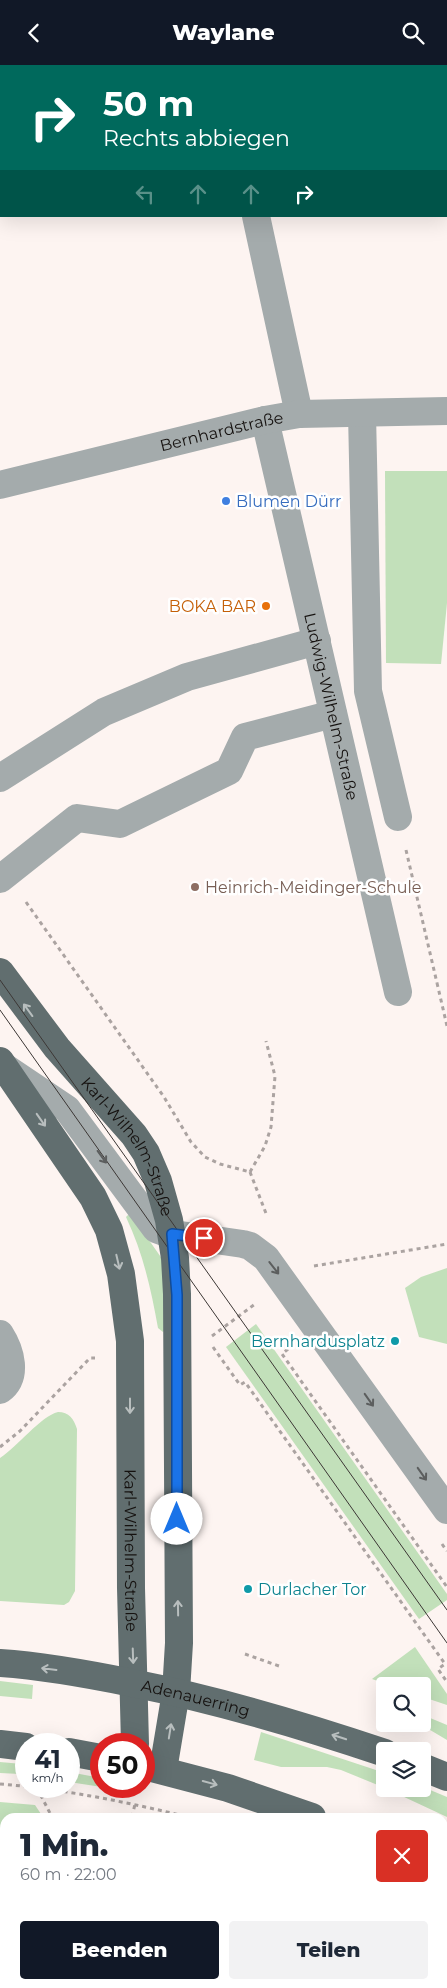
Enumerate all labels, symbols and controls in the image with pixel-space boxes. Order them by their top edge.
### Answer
icon: back [20,19,48,47]
text: Waylane [172,19,275,46]
icon: search [399,19,427,47]
text: 50 m [103,82,194,125]
icon: right [20,85,85,150]
text: Rechts abbiegen [103,125,290,152]
icon: left [131,180,159,208]
icon: ahead [184,180,212,208]
icon: ahead [237,180,265,208]
icon: right [290,180,318,208]
street label: Bernhardstraße [158,408,285,455]
place label: Blumen Dürr [236,492,341,511]
marker: Blumen Dürr [220,495,232,507]
place label: BOKA BAR [169,597,256,616]
marker: BOKA BAR [260,600,272,612]
street label: Ludwig-Wilhelm-Straße [300,611,362,802]
place label: Heinrich-Meidinger-Schule [205,878,421,897]
marker: Heinrich-Meidinger-Schule [189,881,201,893]
one-way arrow [23,1004,33,1018]
street label: Karl-Wilhelm-Straße [77,1073,176,1218]
one-way arrow [36,1113,46,1127]
one-way arrow [97,1150,107,1164]
pin [183,1217,225,1259]
icon: arrive [190,1224,218,1252]
one-way arrow [114,1253,123,1269]
one-way arrow [269,1261,279,1275]
place label: Bernhardusplatz [251,1332,385,1351]
marker: Bernhardusplatz [389,1335,401,1347]
one-way arrow [364,1393,374,1407]
one-way arrow [125,1398,135,1414]
one-way arrow [417,1467,427,1481]
street label: Karl-Wilhelm-Straße [121,1469,141,1632]
position arrow [150,1492,202,1544]
place label: Durlacher Tor [258,1580,367,1599]
marker: Durlacher Tor [242,1583,254,1595]
one-way arrow [173,1600,183,1616]
one-way arrow [128,1648,137,1664]
one-way arrow [41,1664,57,1674]
street label: Adenauerring [139,1676,252,1721]
map controls [376,1677,431,1797]
button: search [376,1677,431,1732]
one-way arrow [165,1723,175,1739]
one-way arrow [331,1732,347,1742]
speed limit sign: 50 [90,1733,155,1798]
button: layers [376,1742,431,1797]
text: 41 [34,1744,61,1774]
text: km/h [31,1770,64,1785]
one-way arrow [202,1779,218,1789]
text: 1 Min. [20,1827,108,1864]
button: close [376,1830,428,1882]
text: 60 m · 22:00 [20,1865,117,1884]
button: Beenden [20,1921,219,1979]
button: Teilen [229,1921,428,1979]

